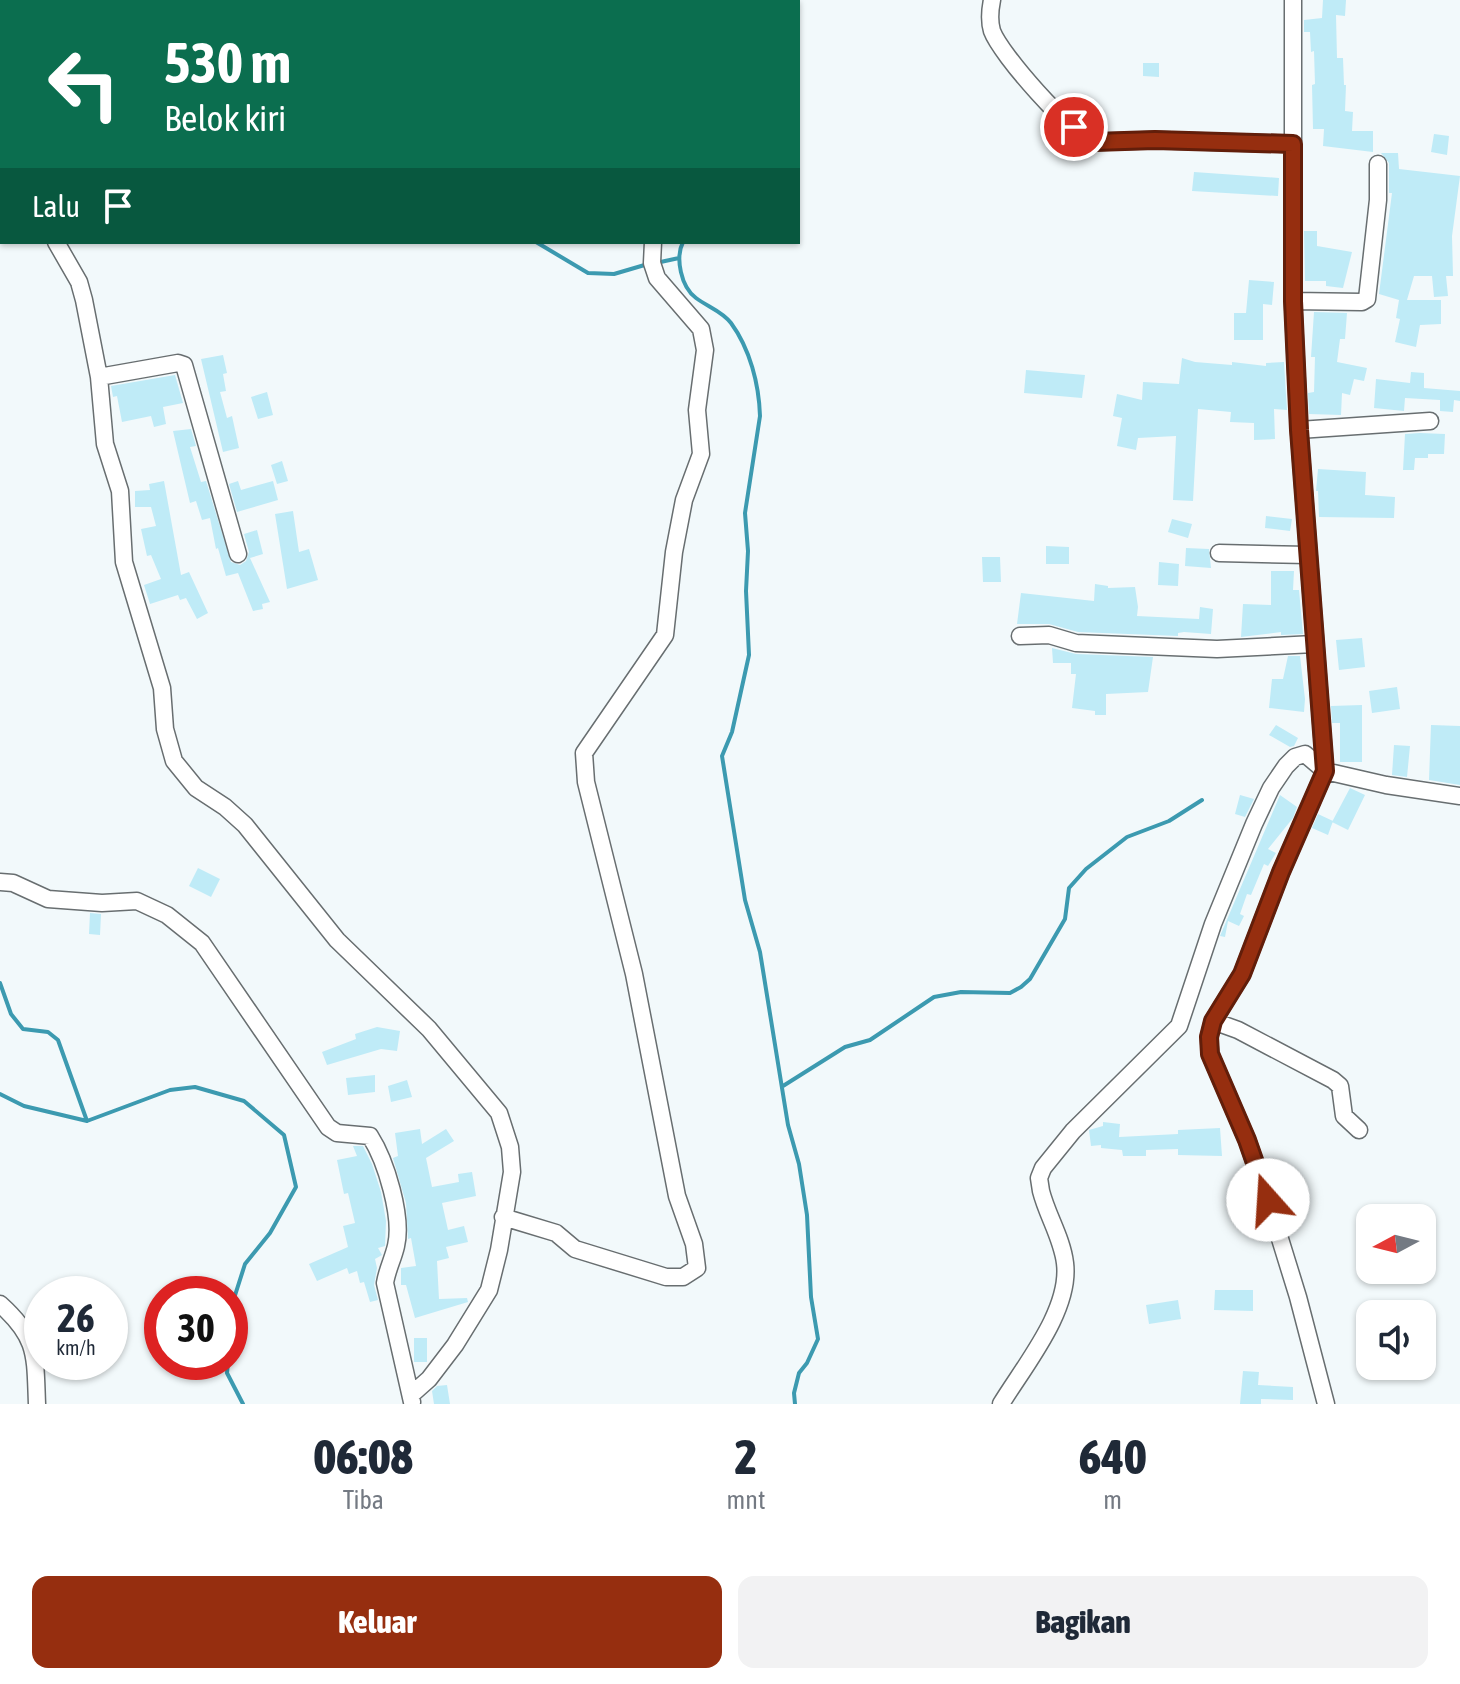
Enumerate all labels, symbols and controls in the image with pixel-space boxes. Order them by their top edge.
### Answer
text: 530 m [164,31,291,95]
icon: left [32,32,136,136]
pin [1040,93,1108,161]
text: Belok kiri [164,97,286,139]
icon: arrive [1052,105,1096,149]
icon: arrive [96,184,140,228]
text: Lalu [32,189,80,223]
position arrow [1226,1158,1310,1242]
north arrow [1356,1204,1436,1284]
map controls [1356,1204,1436,1380]
speed limit sign: 30 [144,1276,248,1380]
text: 26 [57,1295,95,1340]
button: sound [1356,1300,1436,1380]
text: km/h [56,1336,96,1359]
text: 06:08 [313,1429,413,1484]
text: 2 [735,1429,757,1484]
text: 640 [1079,1429,1147,1484]
text: Tiba [343,1485,384,1515]
text: mnt [727,1485,765,1515]
text: m [1103,1485,1122,1515]
button: Keluar [32,1576,722,1668]
button: Bagikan [738,1576,1428,1668]

